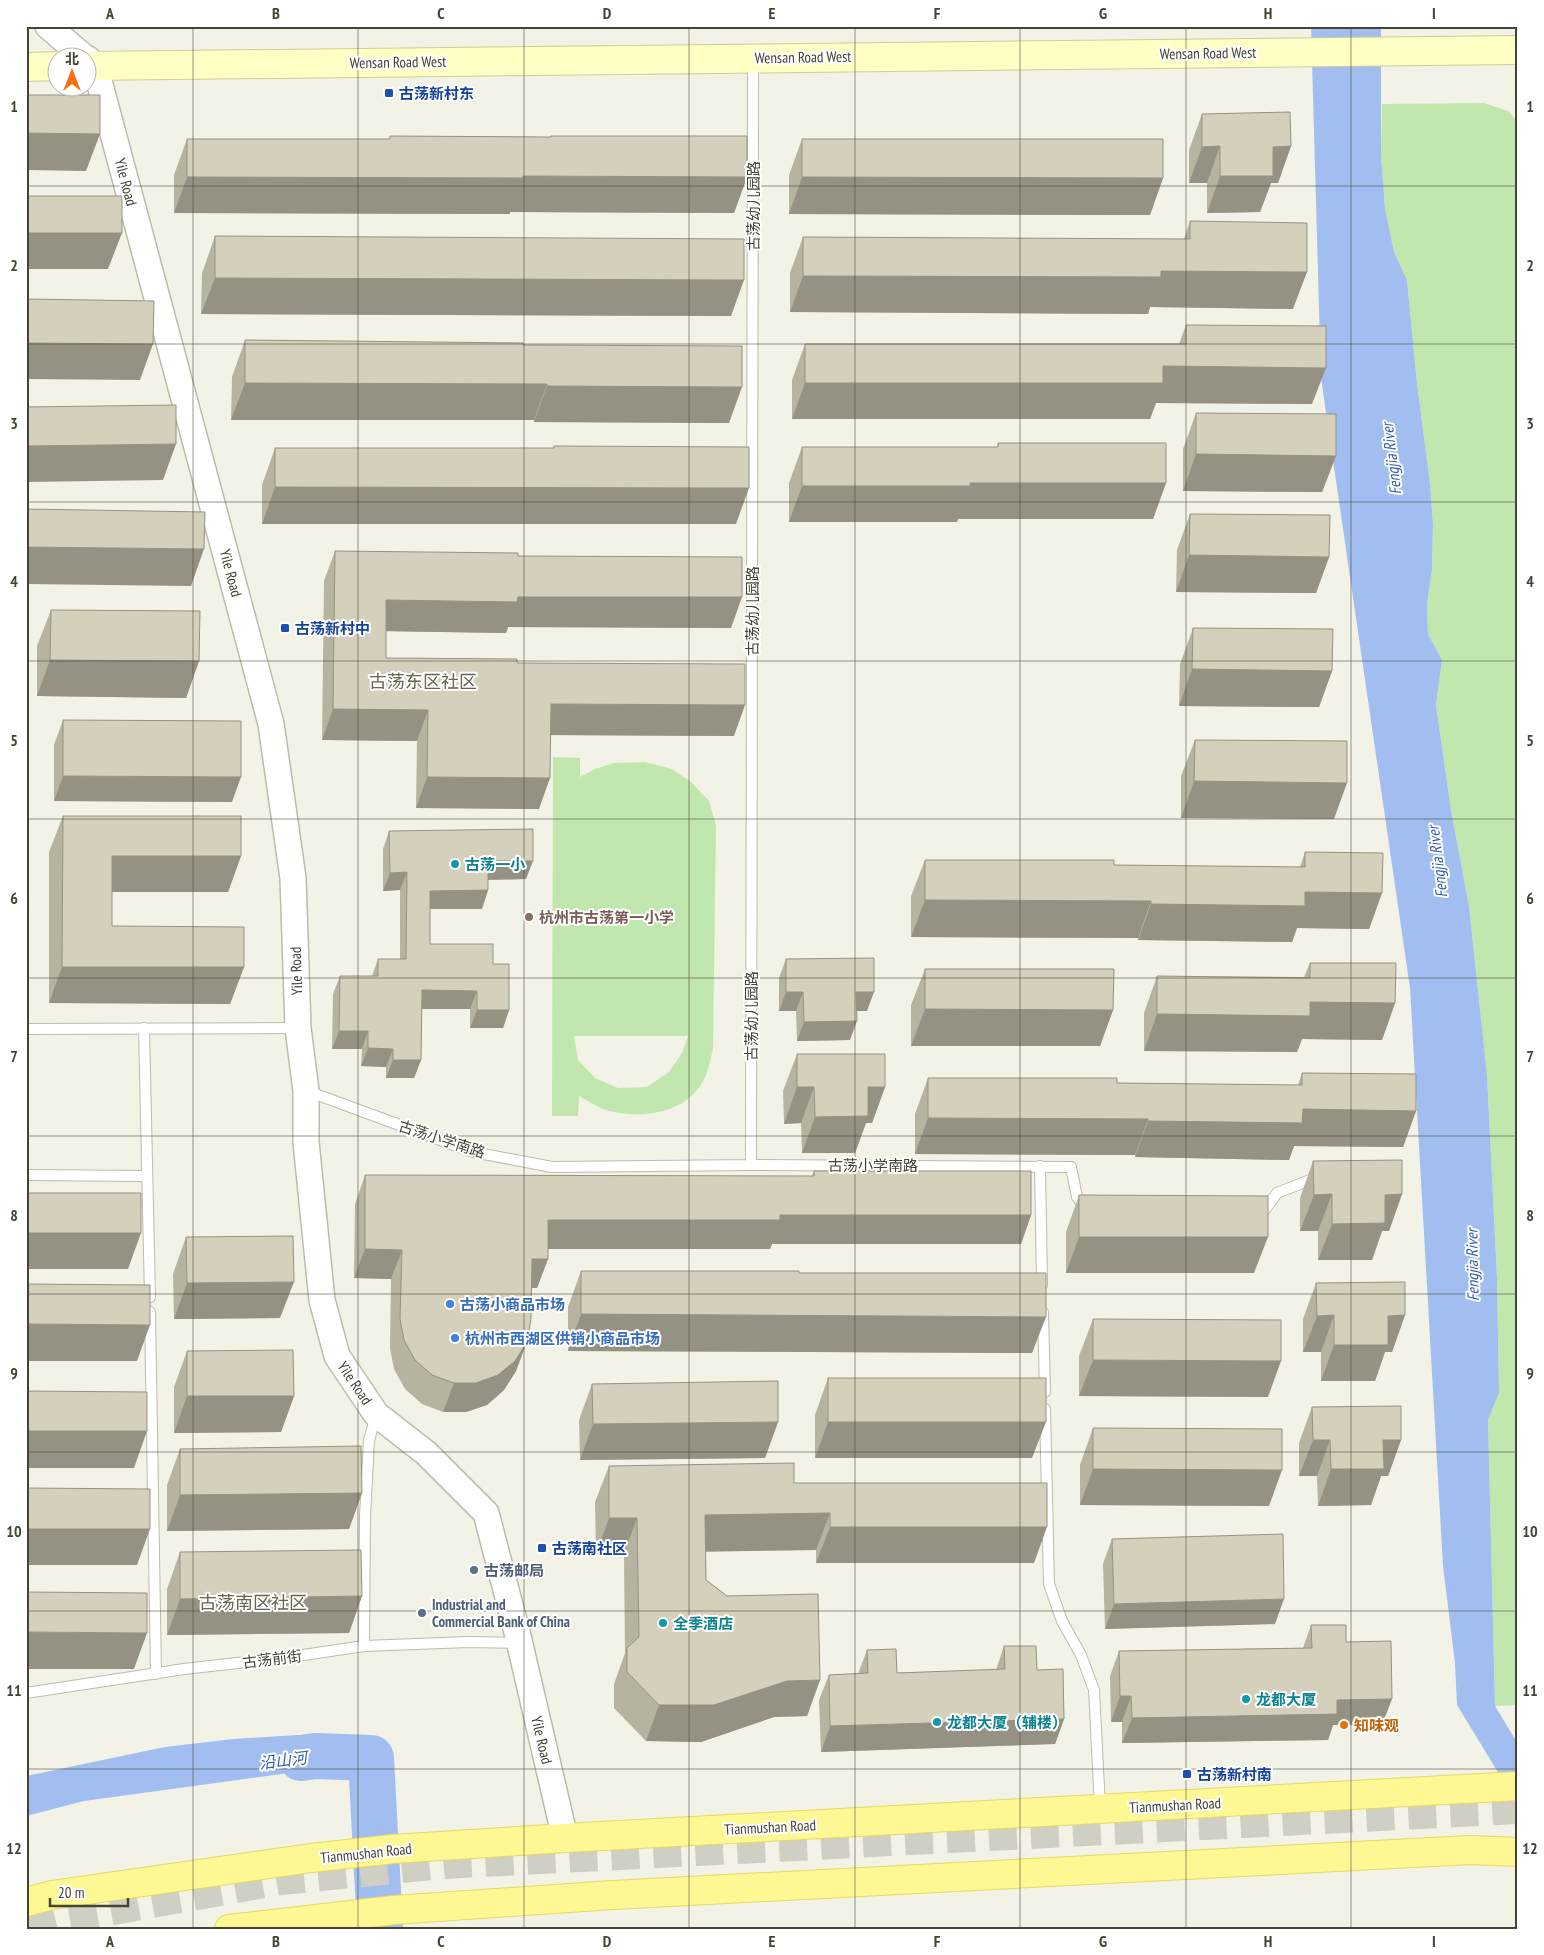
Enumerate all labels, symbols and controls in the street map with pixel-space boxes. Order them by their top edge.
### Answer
text: A [105,3,115,23]
text: B [272,3,280,23]
text: C [437,3,445,23]
text: D [603,3,612,23]
text: E [769,3,776,23]
text: F [934,3,941,23]
text: G [1099,3,1107,23]
text: H [1264,3,1272,23]
text: I [1432,3,1436,23]
street label: Wensan Road West [1160,43,1256,63]
street label: Wensan Road West [755,47,851,67]
north arrow [48,48,98,98]
text: 北 [65,50,79,68]
street label: Wensan Road West [350,52,446,72]
place label: 古荡新村东 [399,84,474,103]
marker: 古荡新村东 [383,87,395,99]
text: 1 [10,96,18,116]
text: 1 [1526,96,1534,116]
street label: Yile Road [111,156,141,208]
street label: 古荡幼儿园路 [744,161,763,251]
text: 2 [10,255,18,275]
text: 2 [1526,255,1534,275]
text: 3 [10,413,18,433]
text: 3 [1526,413,1534,433]
water label: Fengjia River [1376,419,1405,496]
street label: Yile Road [216,547,246,599]
street label: 古荡幼儿园路 [743,566,762,656]
text: 4 [10,571,18,591]
text: 4 [1526,571,1534,591]
place label: 古荡新村中 [295,619,370,638]
marker: 古荡新村中 [279,622,291,634]
district label: 古荡东区社区 [369,670,477,693]
text: 5 [10,730,18,750]
text: 5 [1526,730,1534,750]
water label: Fengjia River [1422,822,1451,899]
place label: 古荡一小 [465,855,526,874]
marker: 古荡一小 [449,858,461,870]
text: 6 [10,888,18,908]
text: 6 [1526,888,1534,908]
place label: 杭州市古荡第一小学 [539,908,674,927]
marker: 杭州市古荡第一小学 [523,911,535,923]
street label: Yile Road [286,946,306,996]
street label: 古荡幼儿园路 [742,971,761,1061]
text: 7 [10,1046,18,1066]
text: 7 [1526,1046,1534,1066]
street label: 古荡小学南路 [396,1116,488,1162]
street label: 古荡小学南路 [828,1156,918,1175]
text: 8 [10,1205,18,1225]
text: 8 [1526,1205,1534,1225]
water label: Fengjia River [1461,1226,1483,1301]
place label: 古荡小商品市场 [460,1295,565,1314]
marker: 古荡小商品市场 [444,1298,456,1310]
place label: 杭州市西湖区供销小商品市场 [465,1329,660,1348]
marker: 杭州市西湖区供销小商品市场 [449,1332,461,1344]
street label: Yile Road [334,1358,376,1408]
text: 9 [10,1363,18,1383]
text: 9 [1526,1363,1534,1383]
text: 10 [6,1521,22,1541]
text: 10 [1522,1521,1538,1541]
place label: 古荡南社区 [552,1539,627,1558]
marker: 古荡南社区 [536,1542,548,1554]
place label: 古荡邮局 [484,1561,544,1580]
marker: 古荡邮局 [468,1564,480,1576]
district label: 古荡南区社区 [199,1591,307,1614]
place label: Industrial and Commercial Bank of China [432,1595,570,1631]
marker: Industrial and Commercial Bank of China [416,1607,428,1619]
place label: 全季酒店 [673,1614,733,1633]
marker: 全季酒店 [657,1617,669,1629]
street label: 古荡前街 [241,1646,303,1672]
text: 11 [6,1680,22,1700]
text: 11 [1522,1680,1538,1700]
place label: 龙都大厦 [1256,1690,1316,1709]
marker: 龙都大厦 [1240,1693,1252,1705]
place label: 龙都大厦（辅楼） [947,1713,1067,1732]
street label: Yile Road [527,1714,557,1766]
marker: 龙都大厦（辅楼） [931,1716,943,1728]
place label: 知味观 [1354,1716,1399,1735]
marker: 知味观 [1338,1719,1350,1731]
water label: 沿山河 [258,1747,311,1773]
place label: 古荡新村南 [1197,1765,1272,1784]
marker: 古荡新村南 [1181,1768,1193,1780]
street label: Tianmushan Road [1129,1793,1221,1817]
street label: Tianmushan Road [724,1815,816,1839]
text: 12 [6,1838,22,1858]
text: 12 [1522,1838,1538,1858]
street label: Tianmushan Road [319,1839,413,1867]
scale bar [50,1875,128,1907]
text: 20 m [58,1883,84,1902]
text: A [105,1931,115,1951]
text: B [272,1931,280,1951]
text: C [437,1931,445,1951]
text: D [603,1931,612,1951]
text: E [769,1931,776,1951]
text: F [934,1931,941,1951]
text: G [1099,1931,1107,1951]
text: H [1264,1931,1272,1951]
text: I [1432,1931,1436,1951]

